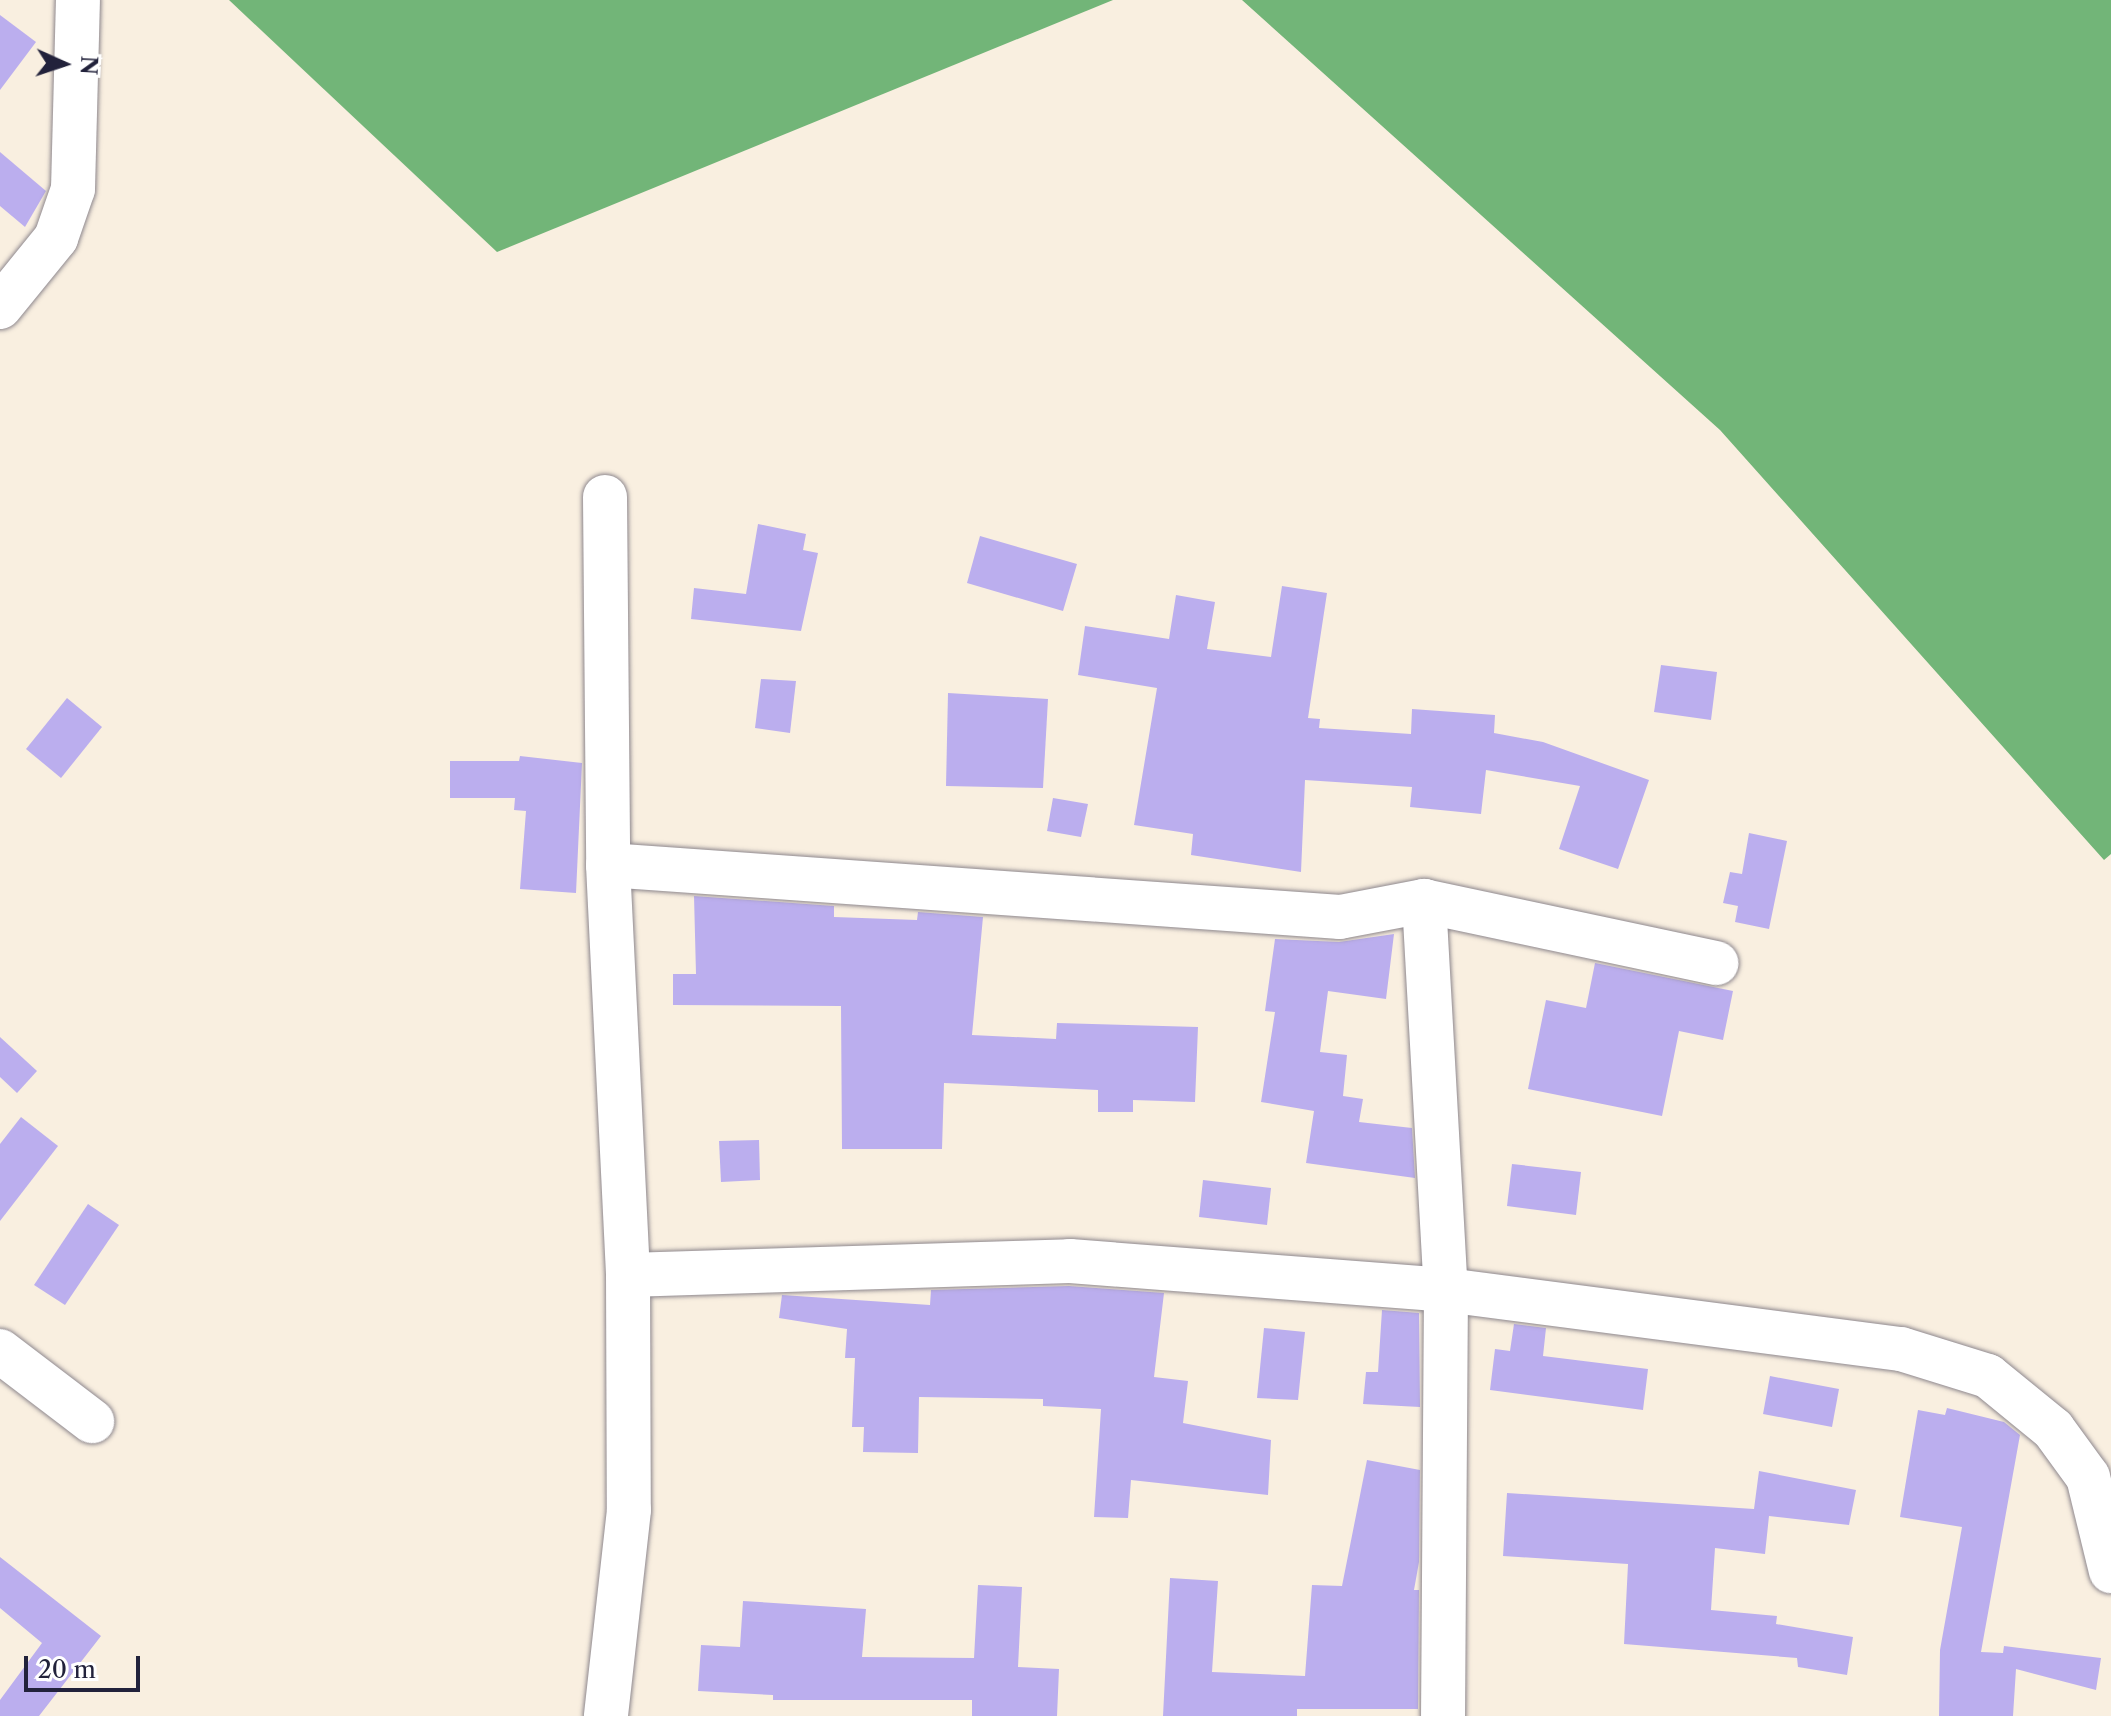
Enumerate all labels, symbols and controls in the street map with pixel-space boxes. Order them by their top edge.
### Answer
north arrow [24,24,104,104]
text: N [74,55,102,76]
scale bar [28,1640,144,1690]
text: 20 m [38,1655,96,1684]

